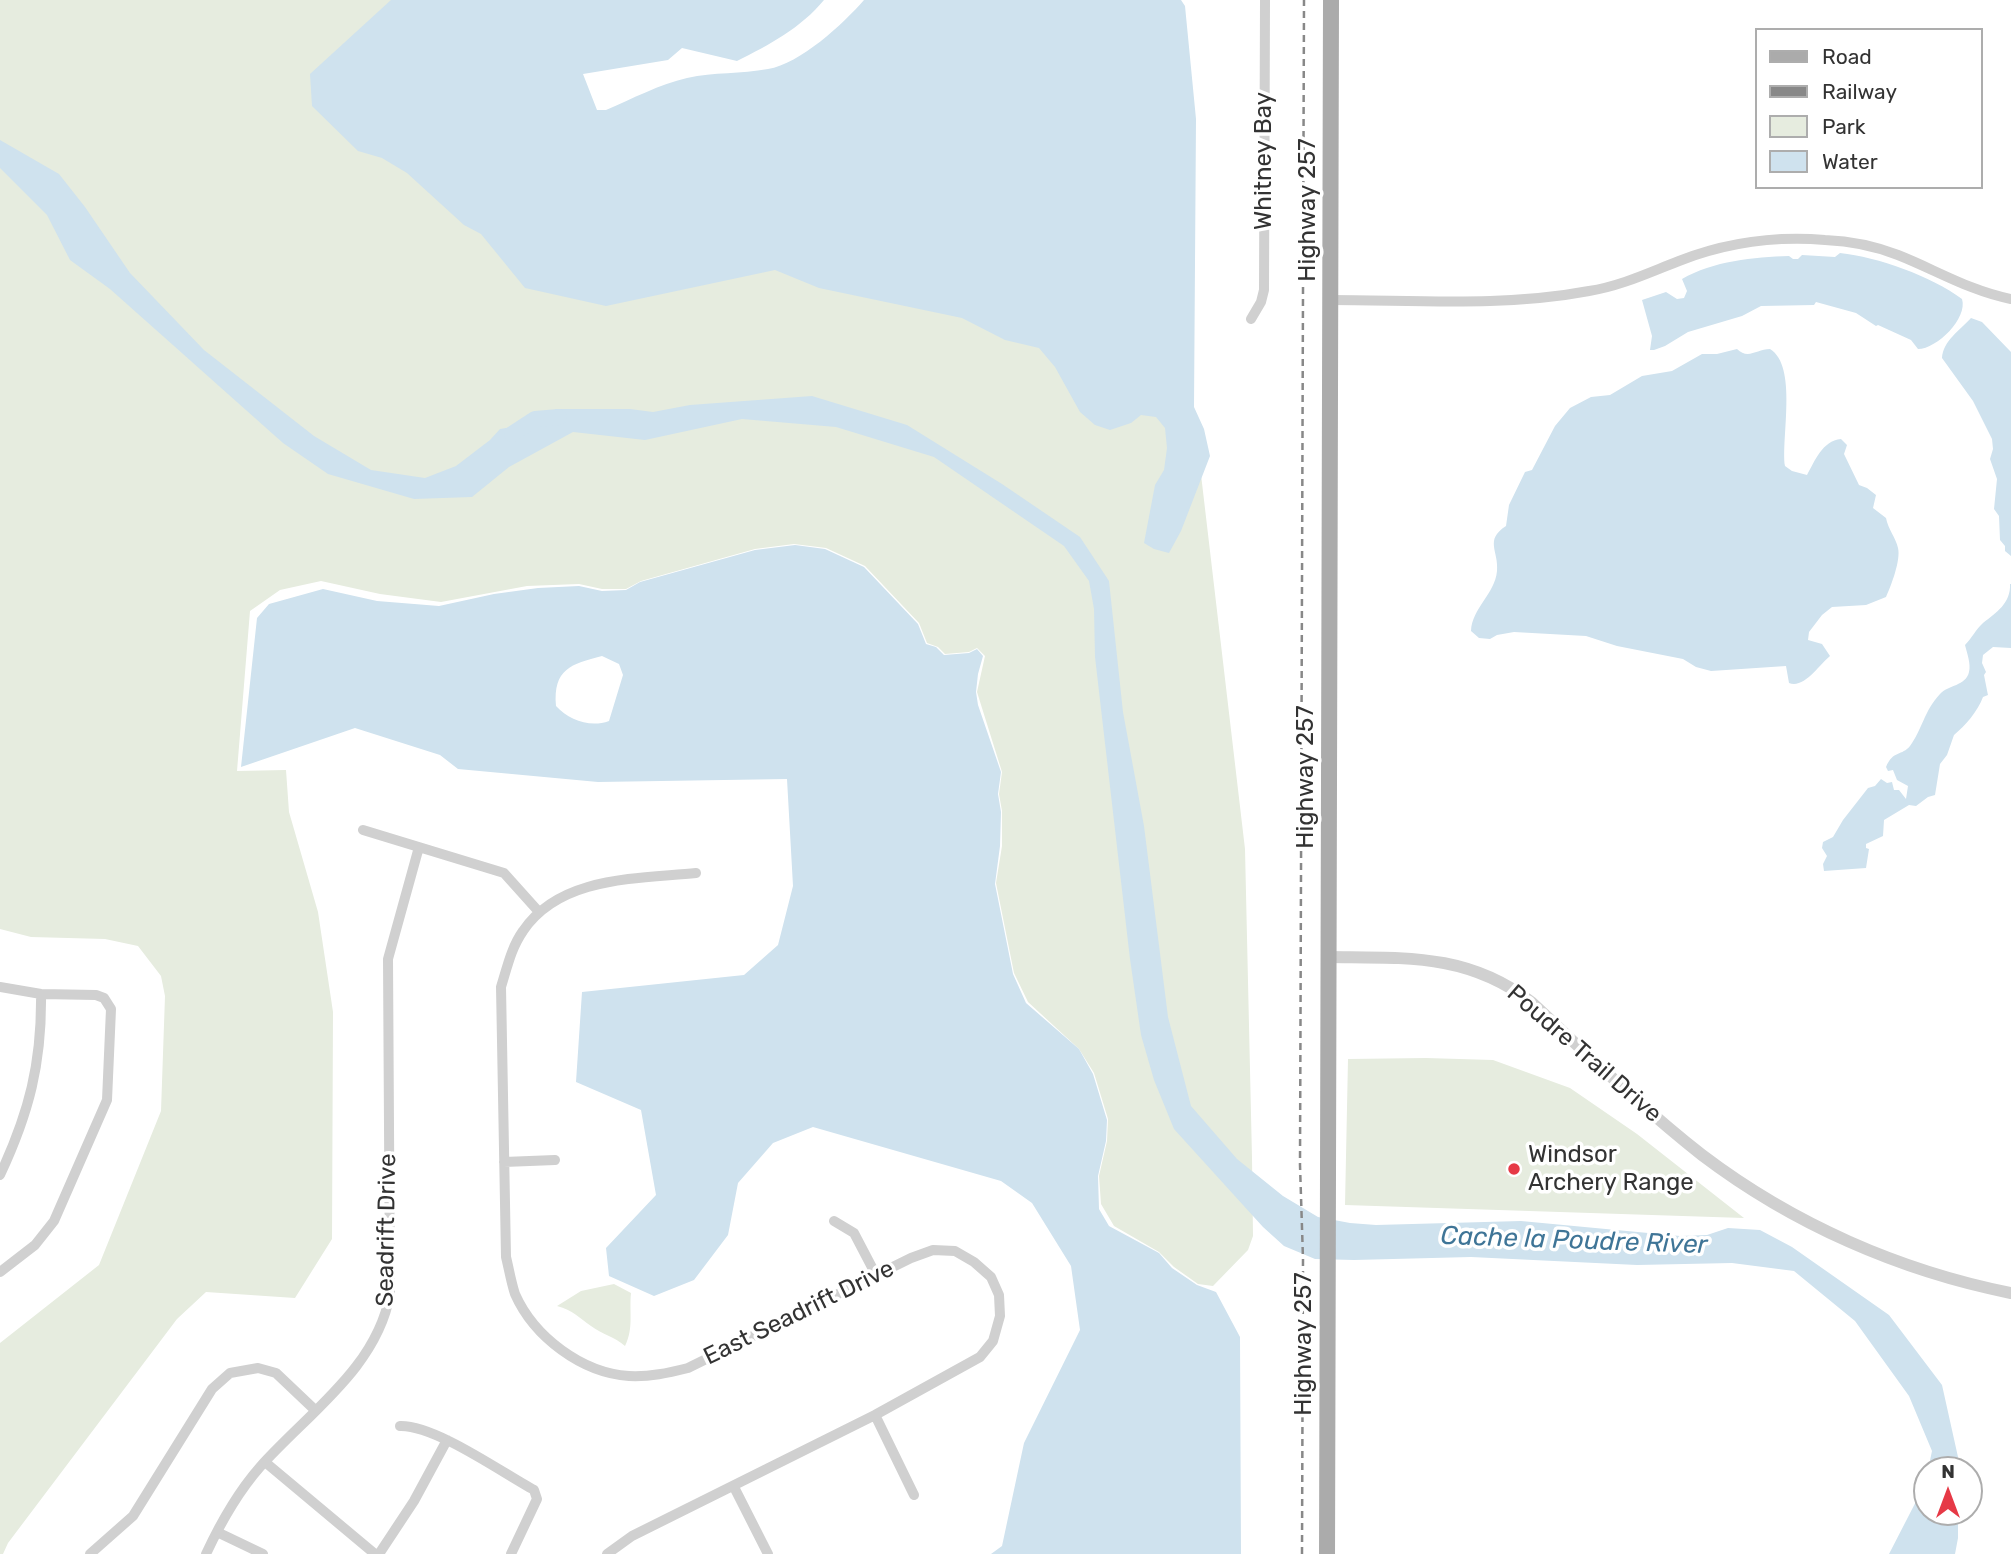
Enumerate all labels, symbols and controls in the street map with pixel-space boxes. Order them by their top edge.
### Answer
legend [1756,28,1983,189]
text: Road [1822,44,1872,69]
text: Railway [1822,79,1897,104]
street label: Whitney Bay [1250,92,1278,230]
text: Park [1822,114,1866,139]
street label: Highway 257 [1294,138,1322,282]
text: Water [1822,149,1878,174]
street label: Highway 257 [1292,705,1320,849]
street label: Poudre Trail Drive [1501,979,1667,1129]
place label: Windsor Archery Range [1528,1141,1694,1197]
street label: Seadrift Drive [371,1153,403,1307]
marker: Windsor Archery Range [1506,1161,1522,1177]
water label: Cache la Poudre River [1440,1221,1708,1261]
street label: East Seadrift Drive [699,1254,899,1372]
street label: Highway 257 [1290,1272,1318,1416]
north arrow [1913,1456,1983,1526]
text: N [1941,1460,1955,1483]

